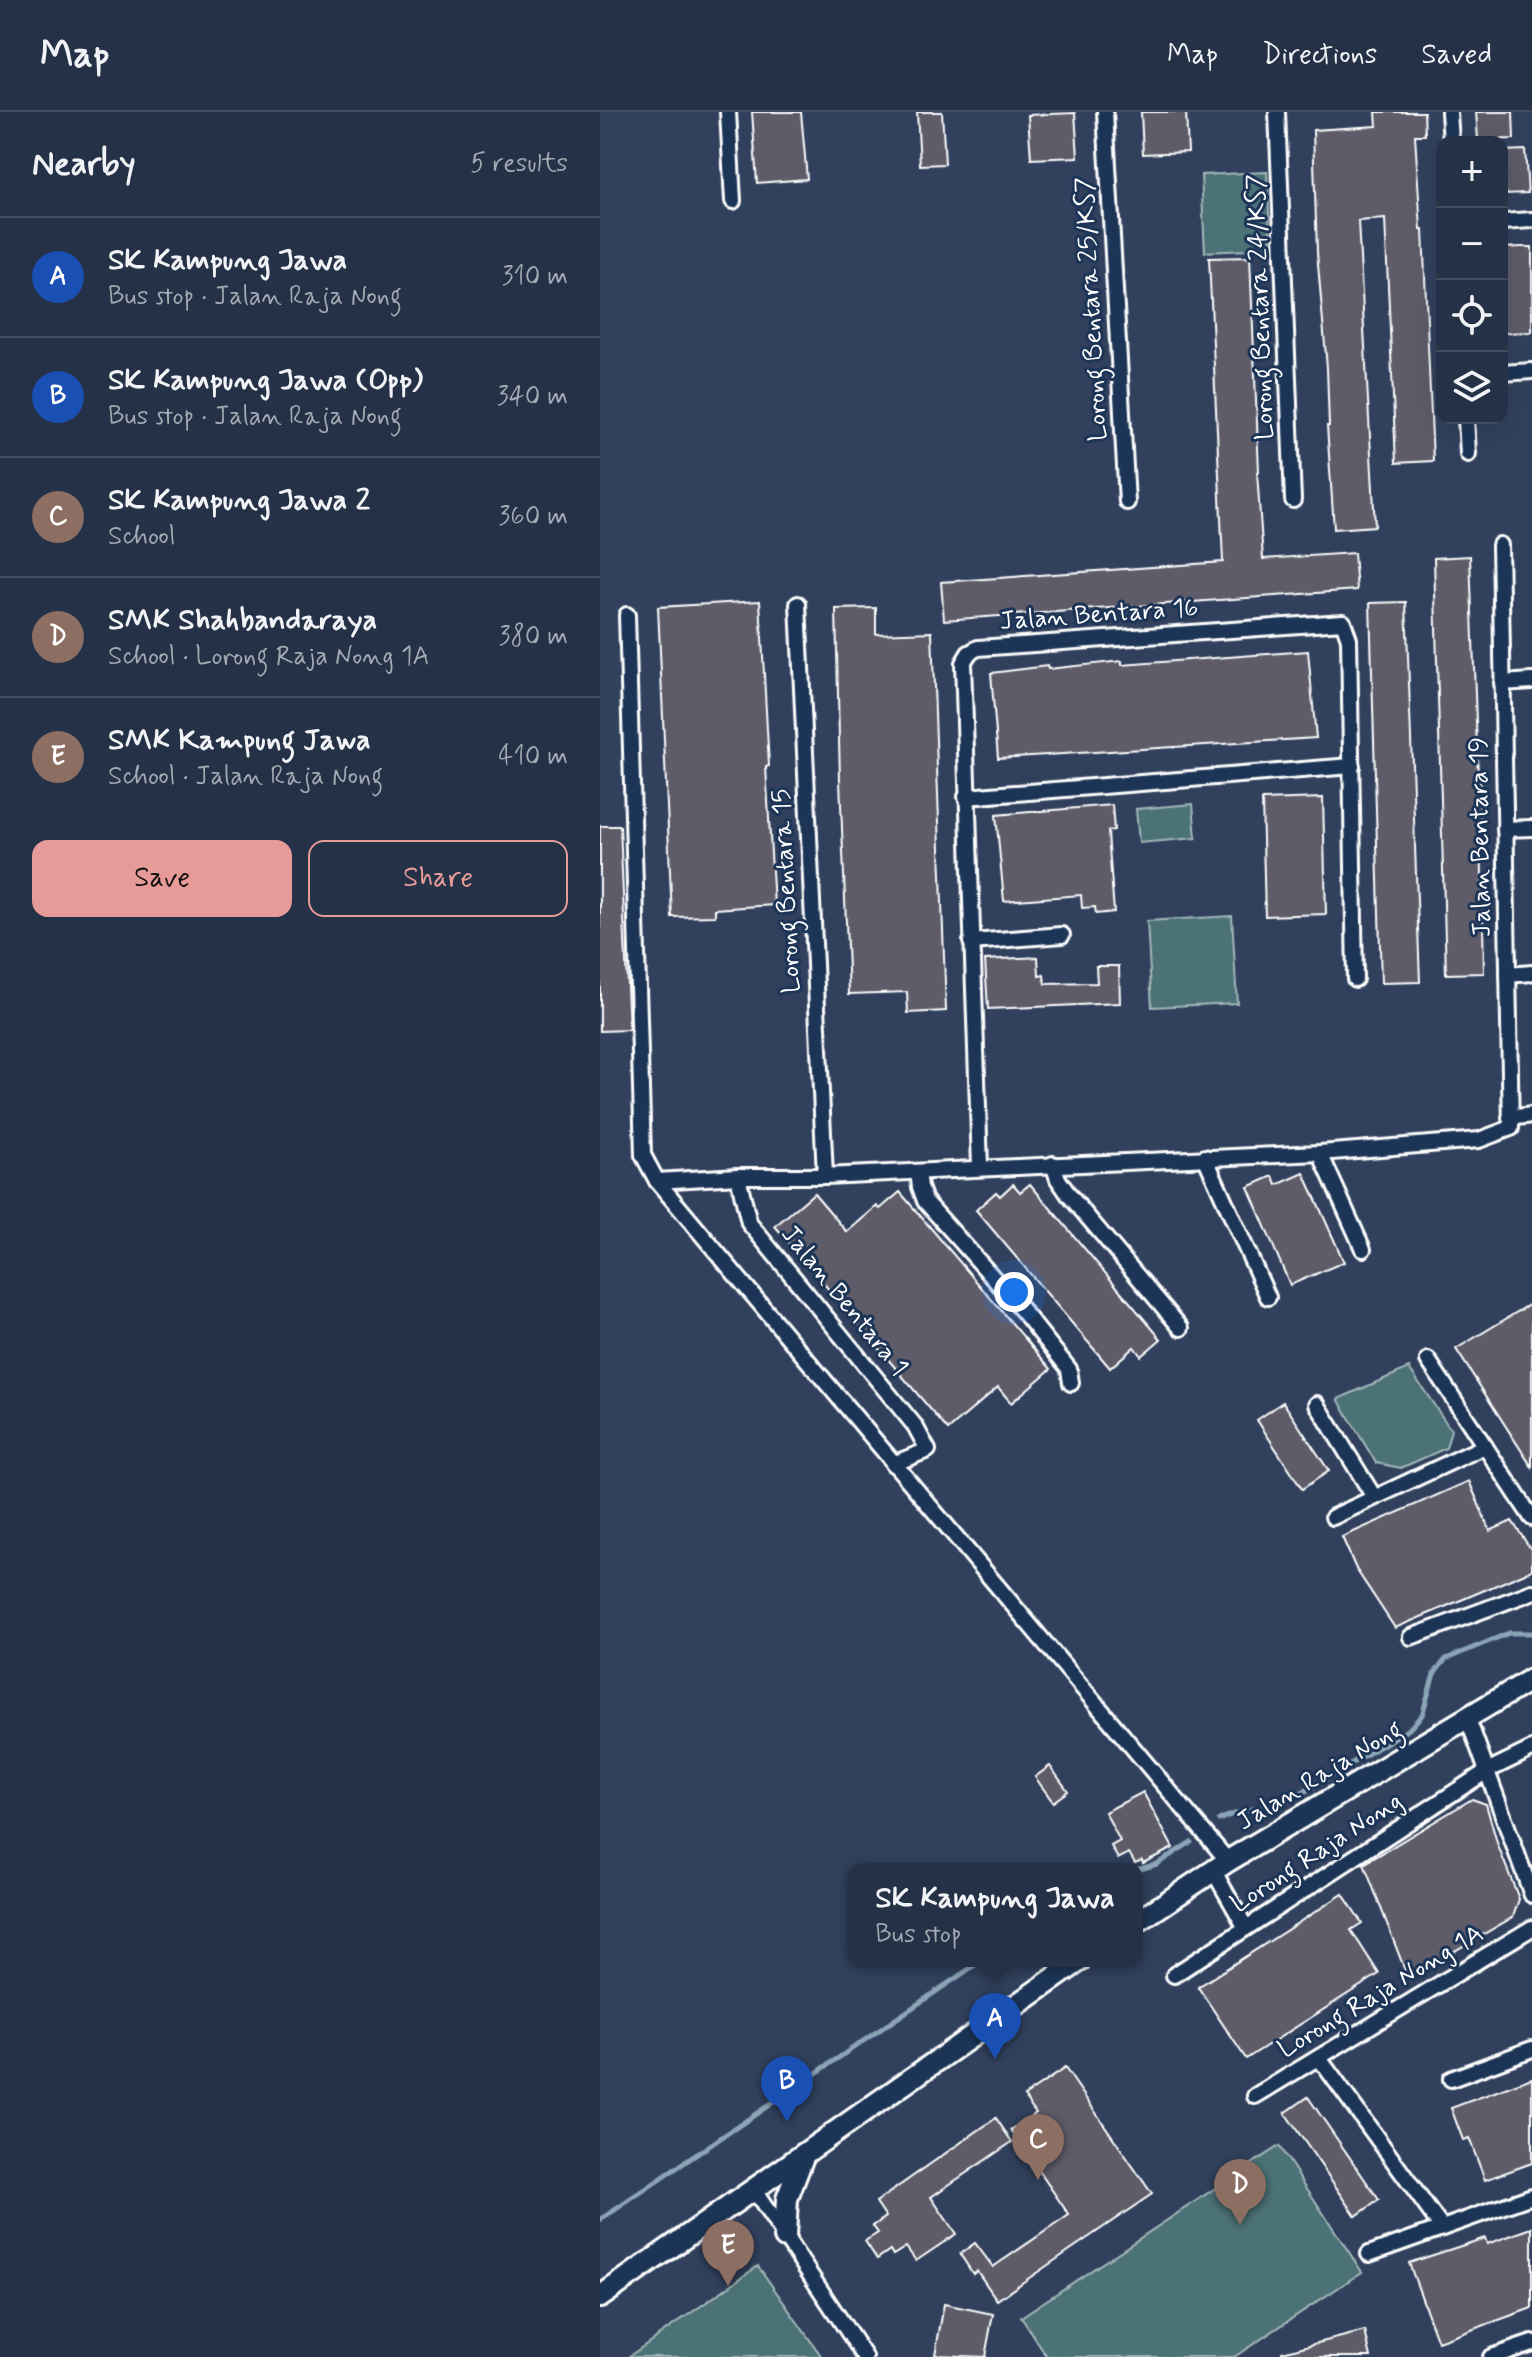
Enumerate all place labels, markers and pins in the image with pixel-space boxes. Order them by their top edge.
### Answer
pin: A [969,1993,1021,2059]
pin: B [761,2056,813,2122]
pin: C [1012,2114,1064,2180]
pin: D [1214,2159,1266,2225]
pin: E [702,2220,754,2286]

